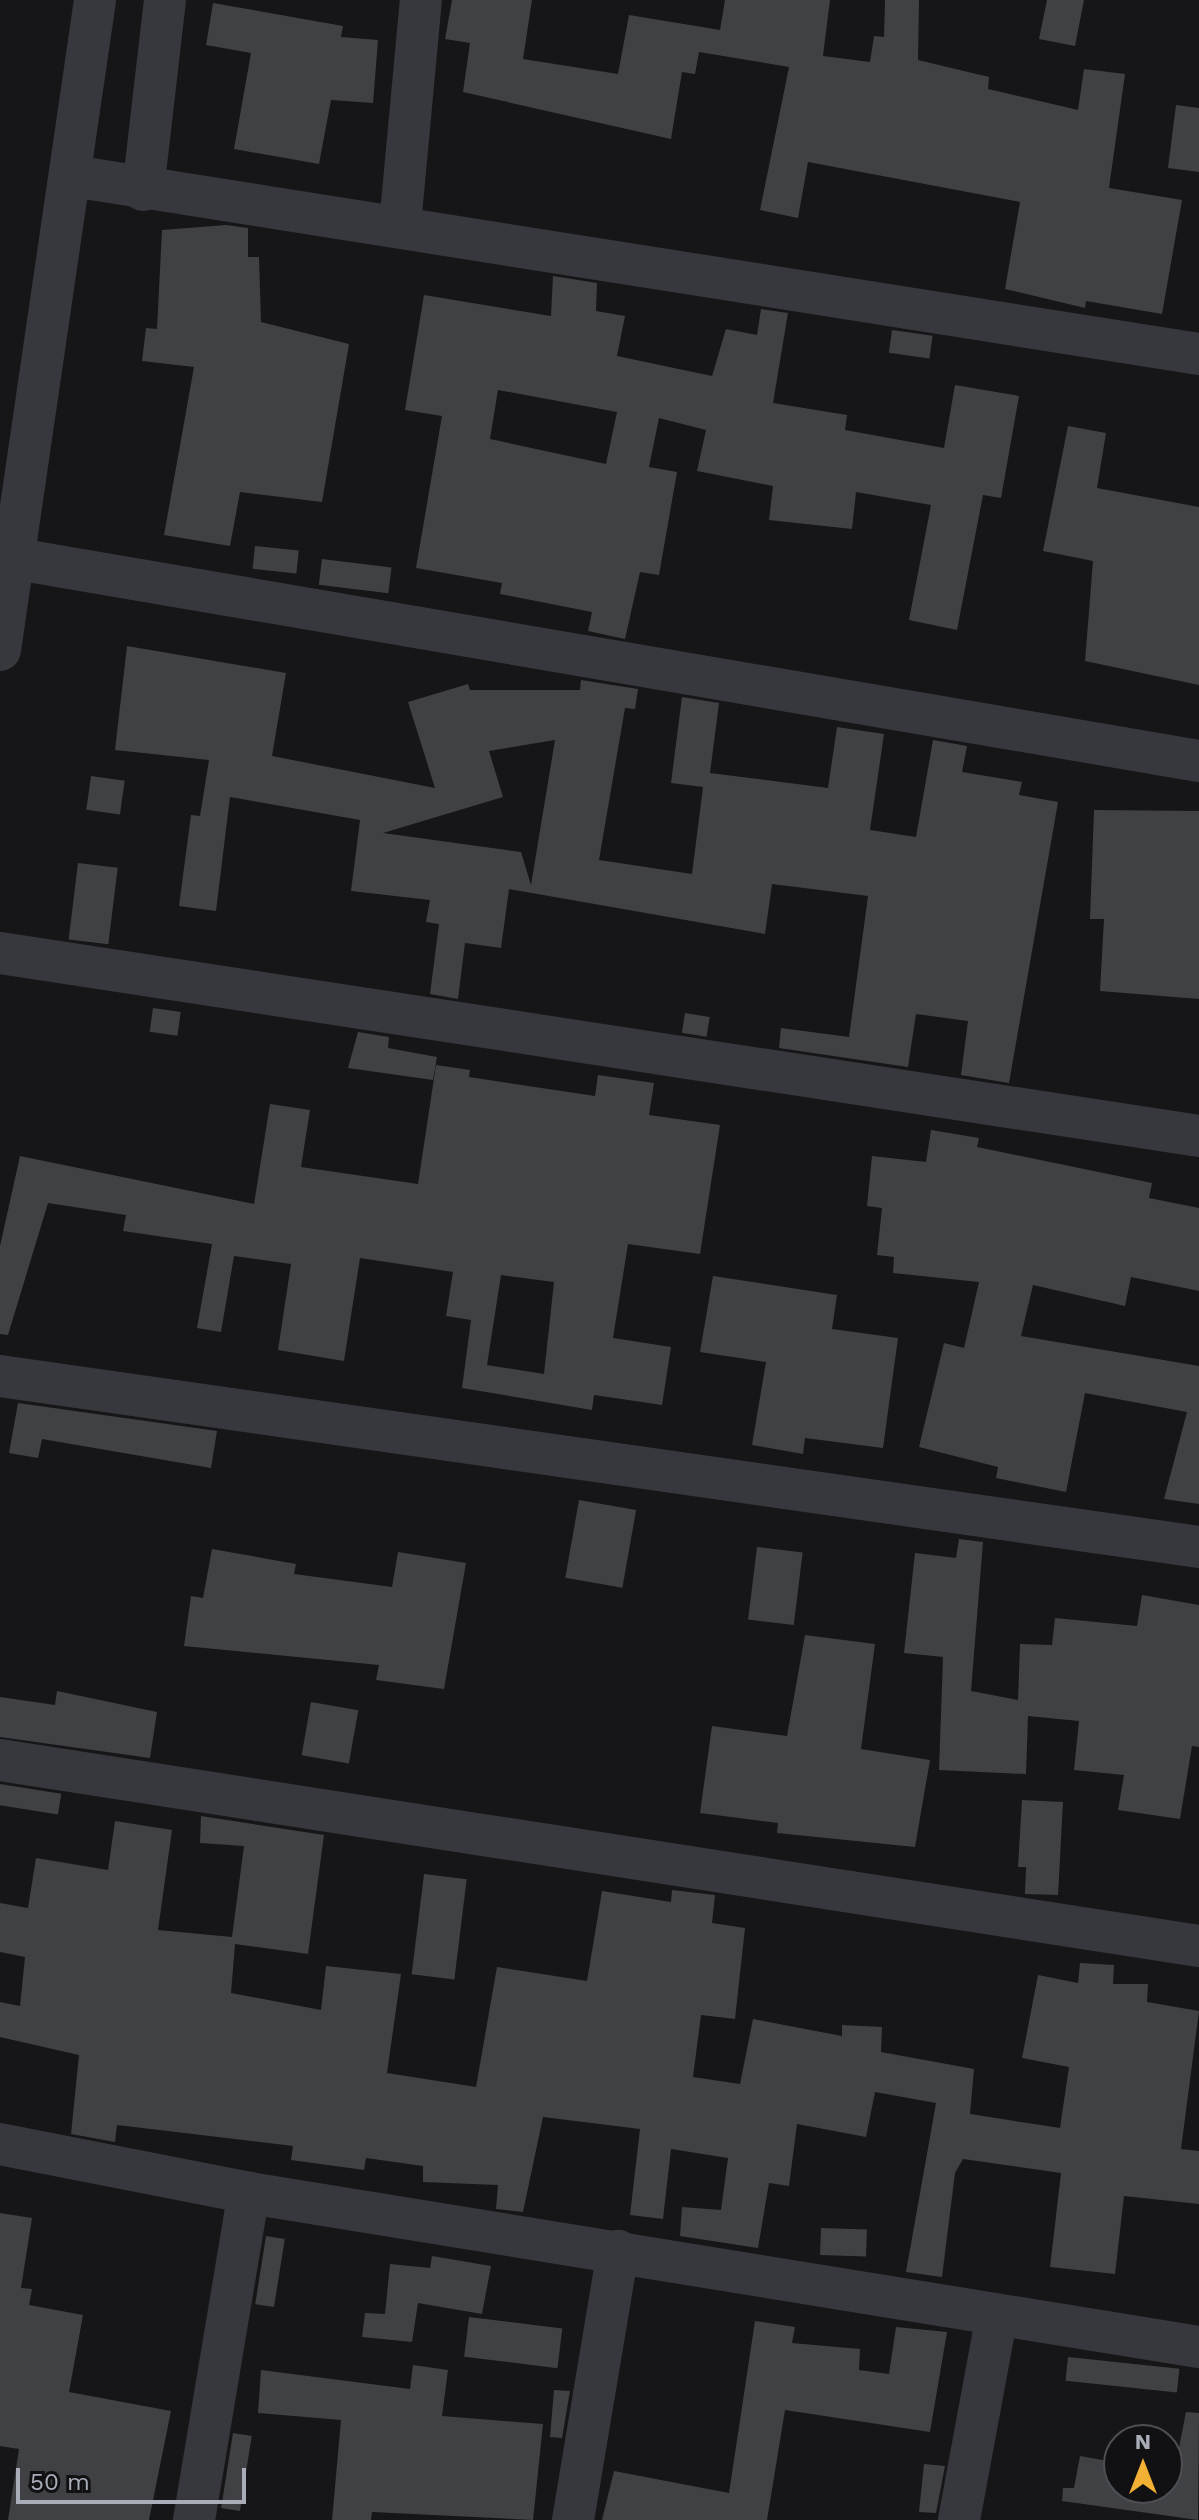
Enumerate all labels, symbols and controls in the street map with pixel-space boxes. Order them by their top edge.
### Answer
north arrow [1103,2424,1183,2504]
text: N [1135,2429,1151,2454]
scale bar [20,2452,250,2502]
text: 50 m [30,2468,90,2496]

